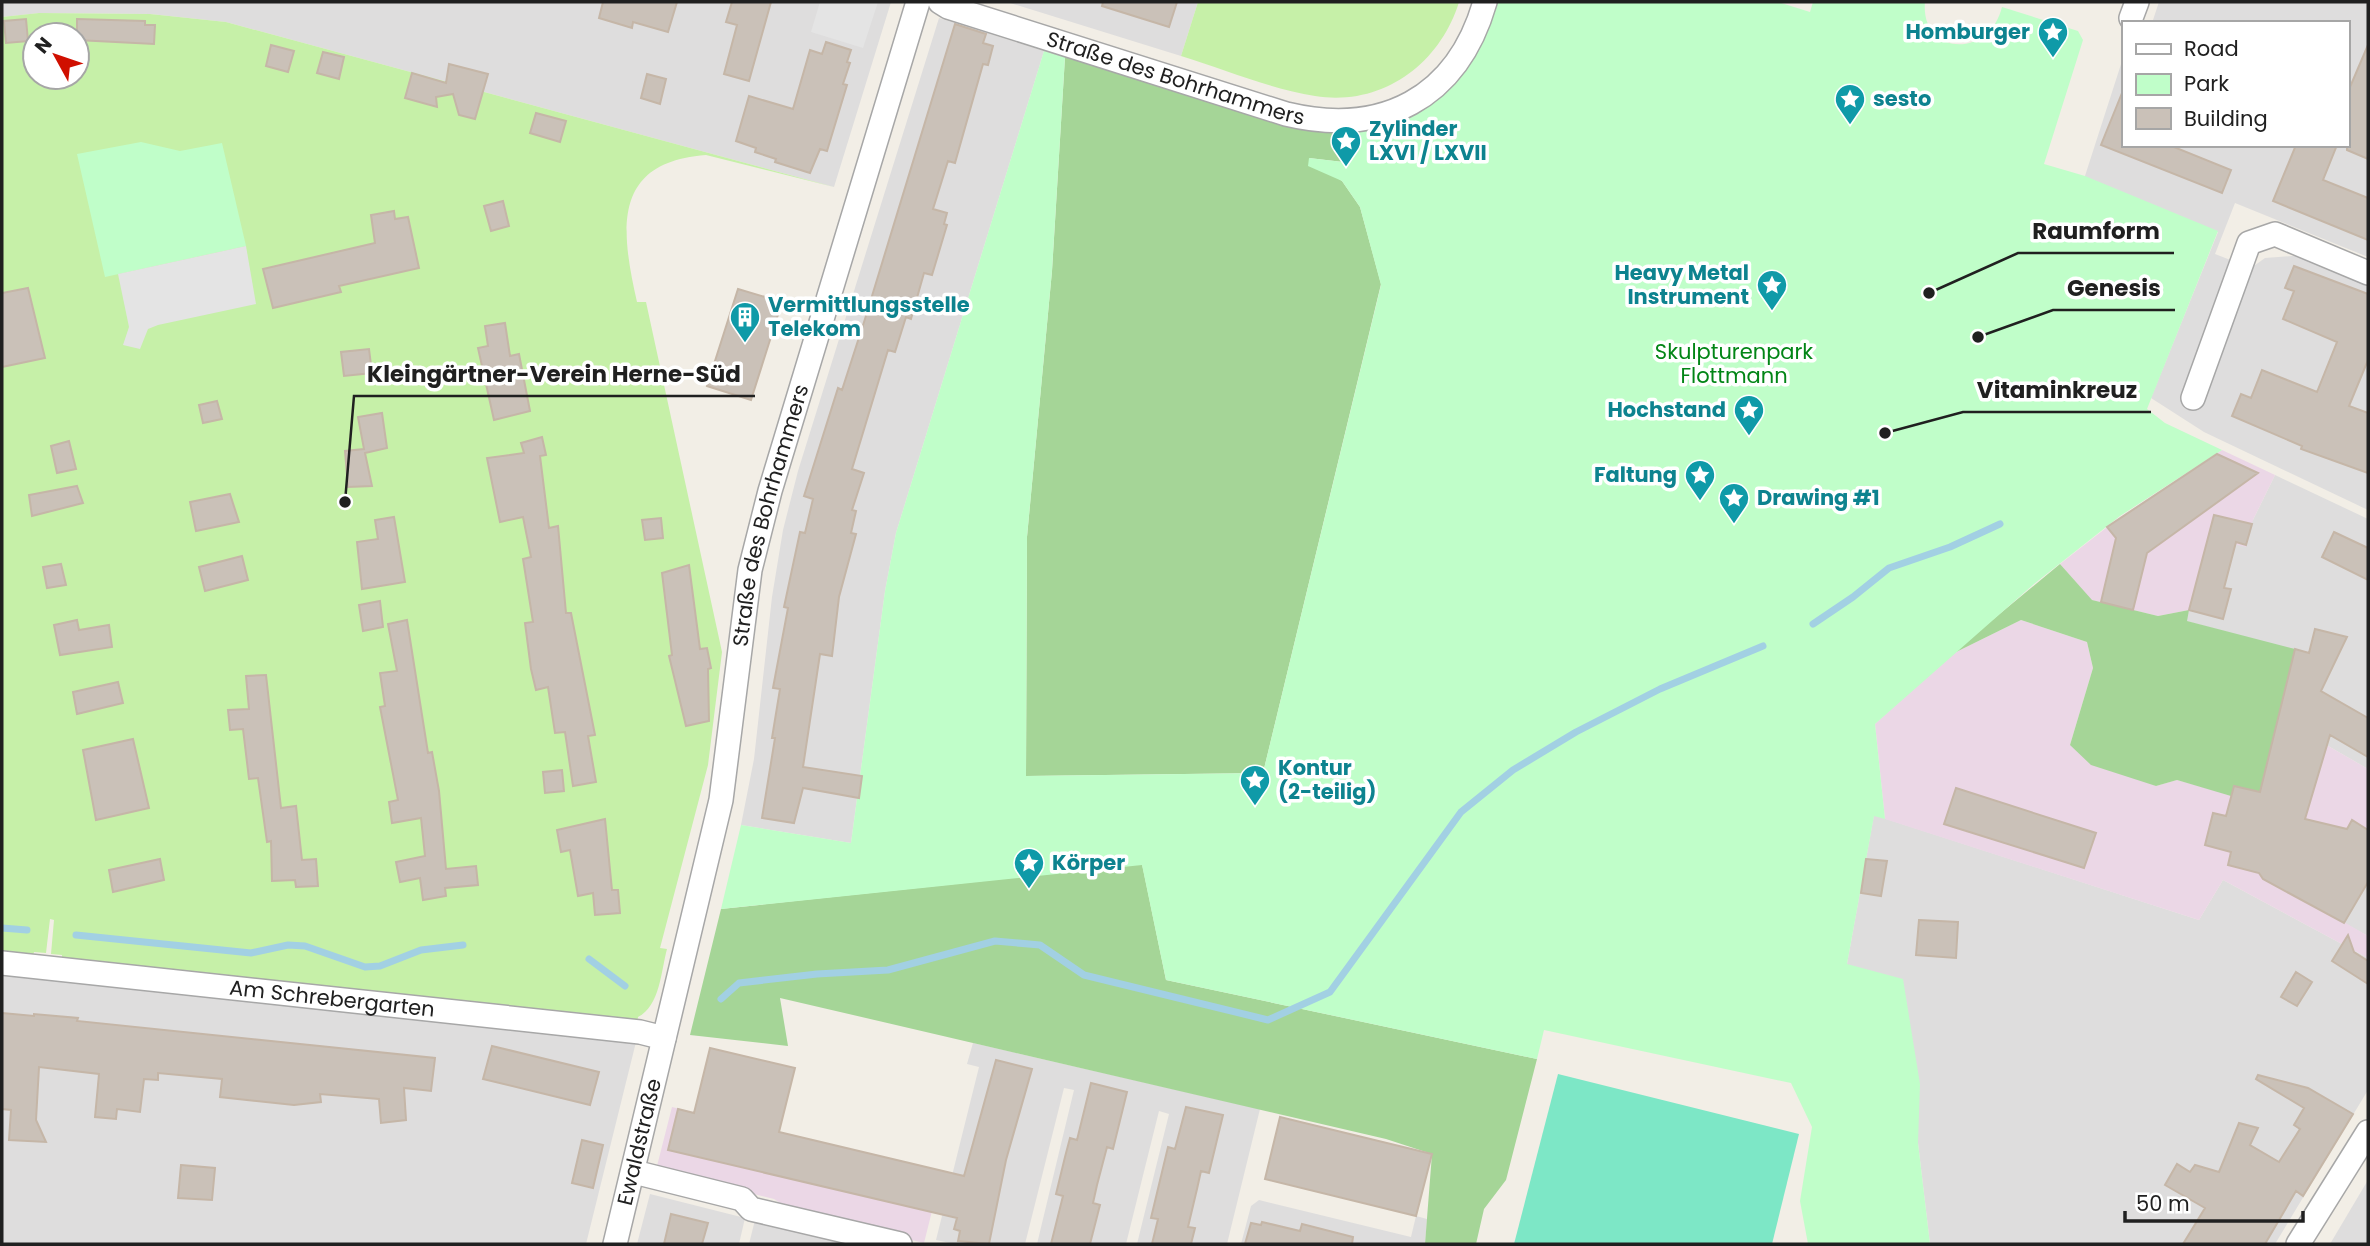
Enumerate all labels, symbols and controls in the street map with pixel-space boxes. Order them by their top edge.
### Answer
place icon: Homburger [2036,15,2070,59]
place label: Homburger [1905,17,2030,46]
north arrow [21,21,91,91]
legend [2122,21,2349,147]
street label: Straße des Bohrhammers [1043,24,1307,132]
text: N [28,31,58,60]
text: Road [2184,34,2239,63]
text: Park [2184,69,2229,98]
place icon: sesto [1833,82,1867,126]
place label: sesto [1873,84,1931,113]
text: Building [2184,104,2268,133]
place label: Zylinder LXVI / LXVII [1369,114,1487,167]
place icon: Zylinder LXVI / LXVII [1329,124,1363,168]
callout: Raumform [2018,209,2174,253]
text: Raumform [2032,215,2160,247]
place label: Heavy Metal Instrument [1614,258,1749,311]
callout: Genesis [2053,266,2175,310]
place icon: Heavy Metal Instrument [1755,268,1789,312]
text: Genesis [2067,272,2161,304]
place label: Vermittlungsstelle Telekom [768,290,970,343]
building icon: Vermittlungsstelle Telekom [728,300,762,344]
park label: Skulpturenpark Flottmann [1655,337,1813,390]
callout: Kleingärtner-Verein Herne-Süd [354,352,755,396]
text: Kleingärtner-Verein Herne-Süd [367,358,741,390]
callout: Vitaminkreuz [1963,368,2151,412]
text: Vitaminkreuz [1977,374,2137,406]
street label: Straße des Bohrhammers [725,381,815,648]
place icon: Hochstand [1732,393,1766,437]
place label: Hochstand [1607,395,1726,424]
place icon: Faltung [1683,458,1717,502]
place label: Faltung [1594,460,1677,489]
place icon: Drawing #1 [1717,481,1751,525]
place label: Drawing #1 [1757,483,1880,512]
place label: Kontur (2-teilig) [1278,753,1377,806]
place icon: Kontur (2-teilig) [1238,763,1272,807]
place icon: Körper [1012,846,1046,890]
place label: Körper [1052,848,1125,877]
street label: Am Schrebergarten [228,973,436,1024]
street label: Ewaldstraße [610,1075,668,1208]
scale bar [2125,1180,2304,1224]
text: 50 m [2136,1189,2190,1218]

